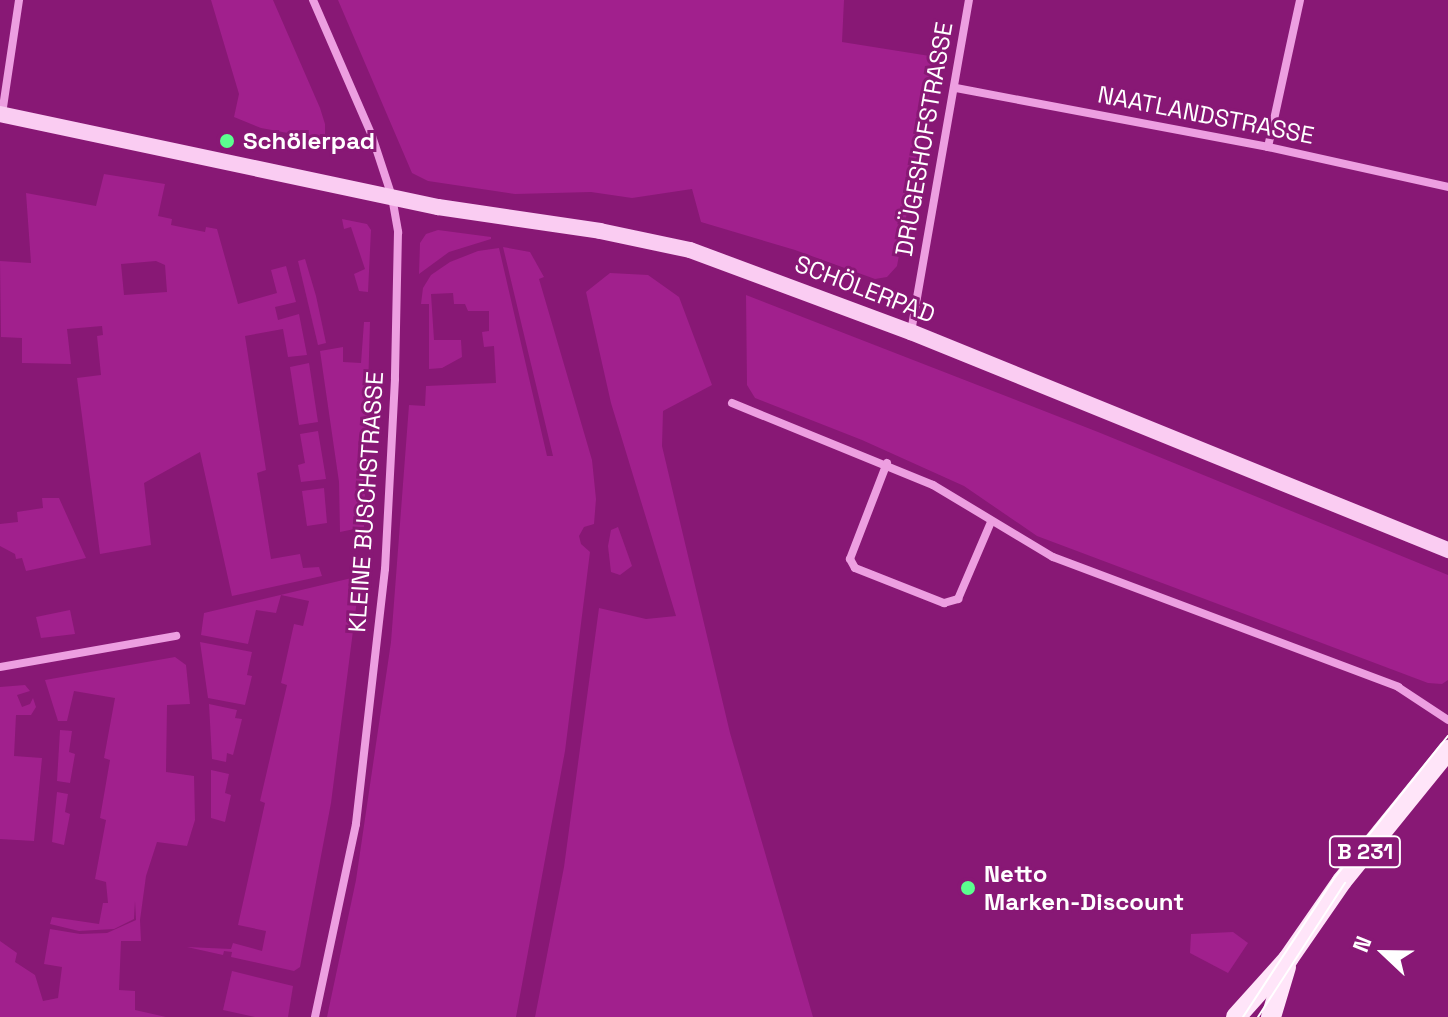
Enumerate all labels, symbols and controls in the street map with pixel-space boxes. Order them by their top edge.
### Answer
street label: DRÜGESHOFSTRASSE [889,20,959,258]
street label: NAATLANDSTRASSE [1095,80,1317,150]
place label: Schölerpad [243,127,375,155]
marker: Schölerpad [218,132,236,150]
street label: SCHÖLERPAD [791,249,939,329]
street label: KLEINE BUSCHSTRASSE [343,370,389,634]
road number: B 231 [1327,834,1403,870]
place label: Netto Marken-Discount [984,860,1184,916]
marker: Netto Marken-Discount [959,879,977,897]
north arrow [1344,913,1424,993]
text: N [1346,932,1377,956]

